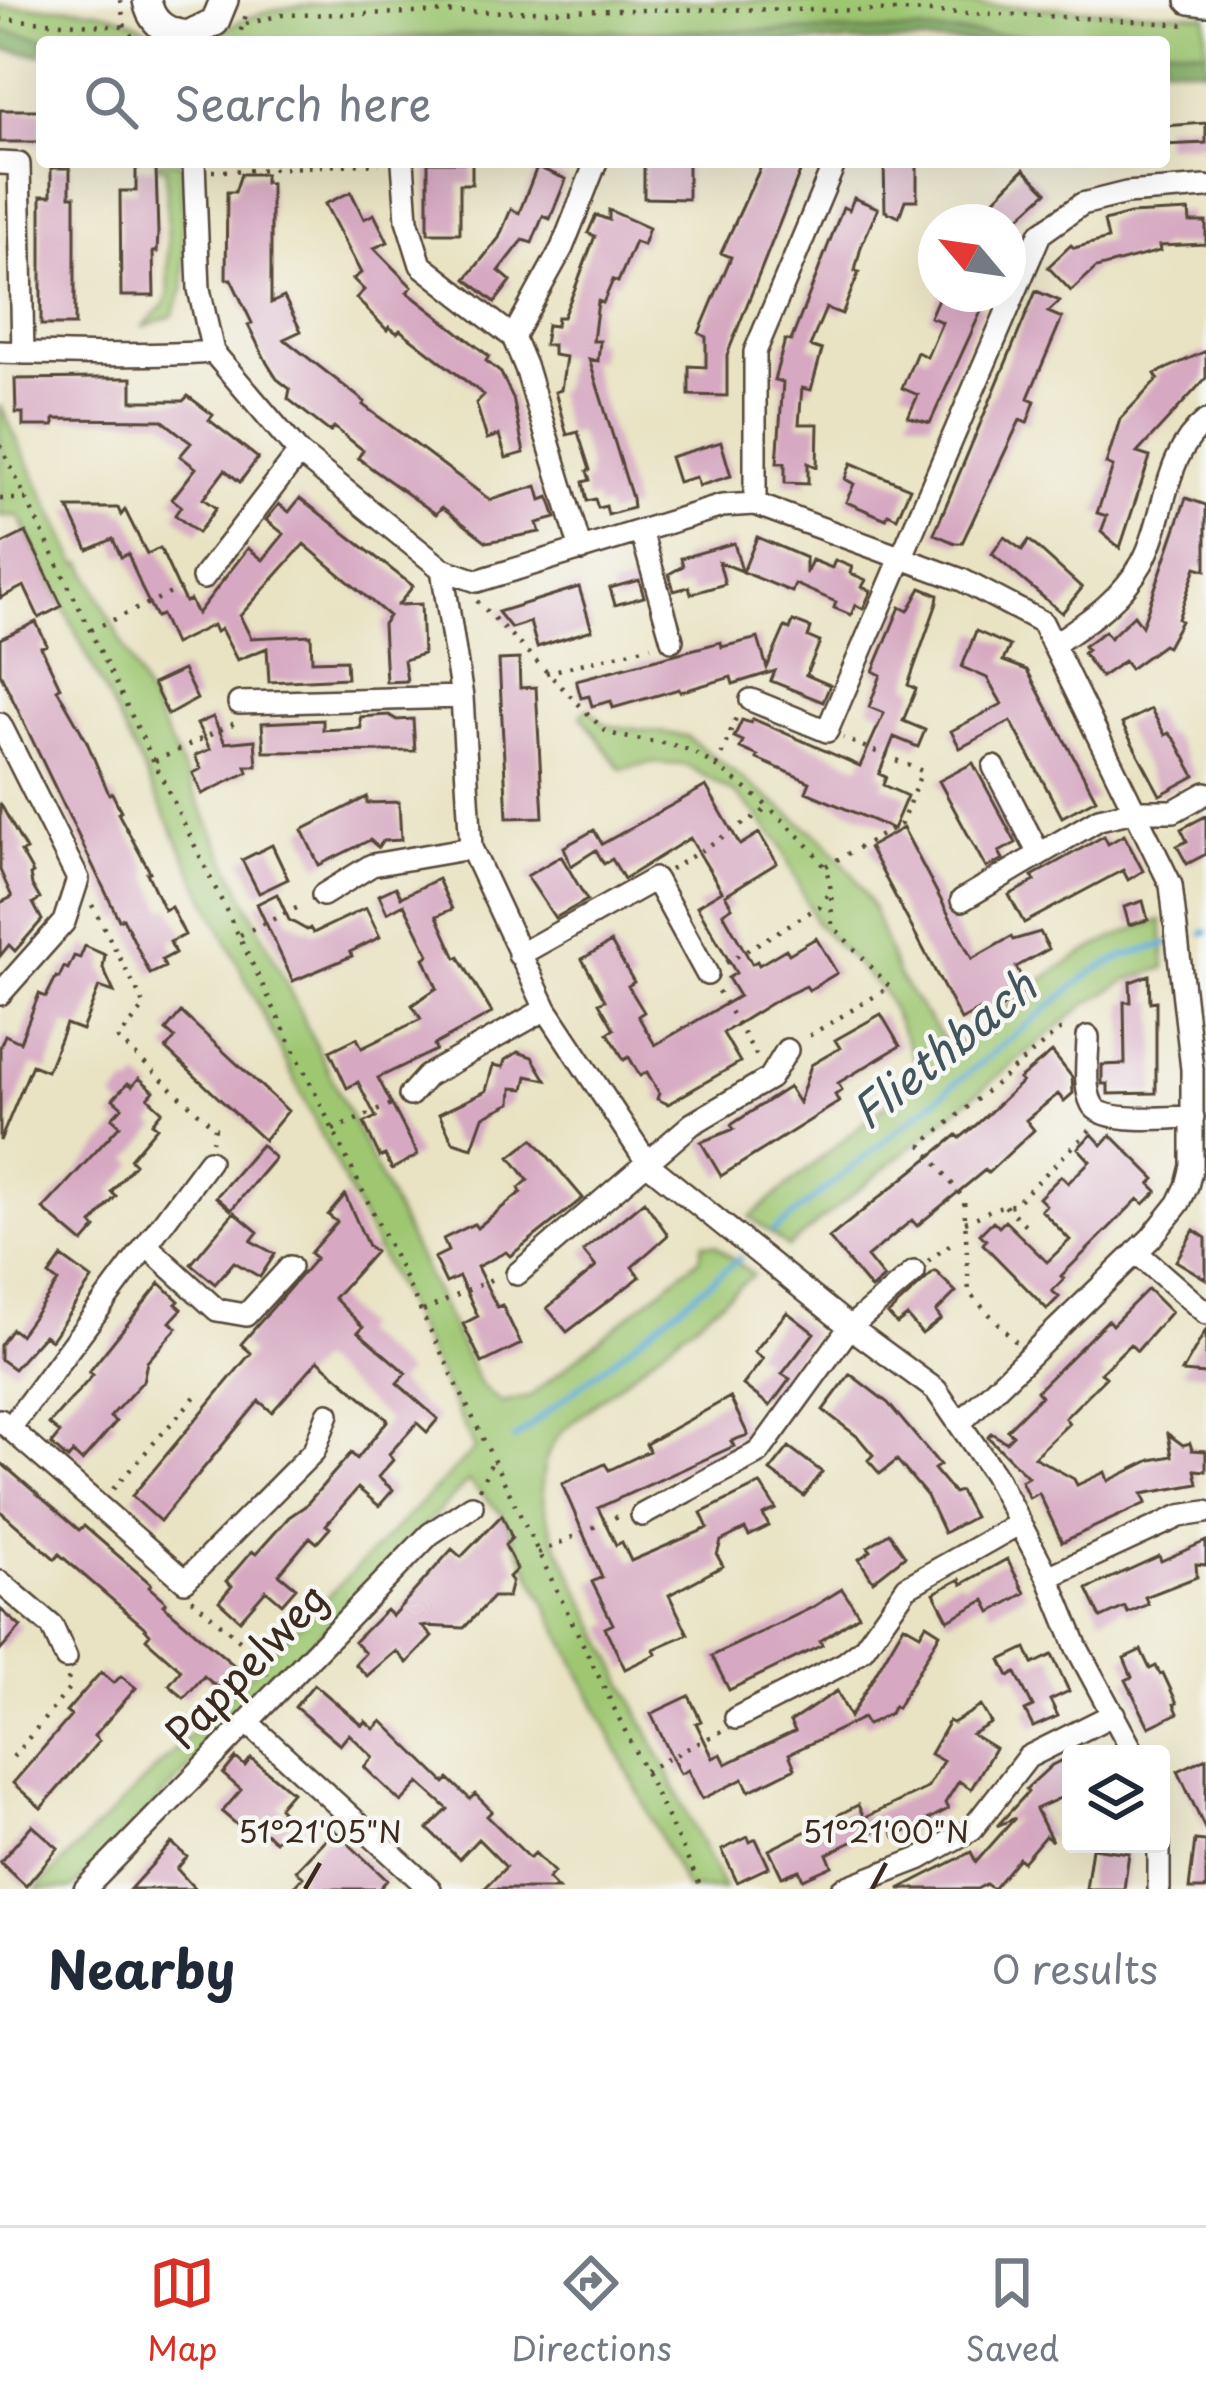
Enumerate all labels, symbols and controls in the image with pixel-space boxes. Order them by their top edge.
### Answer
search box [36,36,1170,168]
text: Search here [174,68,431,136]
icon: search [78,69,144,135]
north arrow [918,204,1026,312]
water label: Fliethbach [835,951,1050,1144]
street label: Pappelweg [149,1567,341,1762]
map controls [1062,1745,1170,1853]
button: layers [1062,1745,1170,1853]
text: 51°21'05"N [238,1808,402,1853]
text: 51°21'00"N [803,1808,969,1853]
text: Nearby [48,1929,235,2006]
text: 0 results [992,1938,1158,1997]
tab: Map [147,2250,217,2372]
tab: Directions [511,2250,672,2372]
tab: Saved [965,2250,1059,2372]

